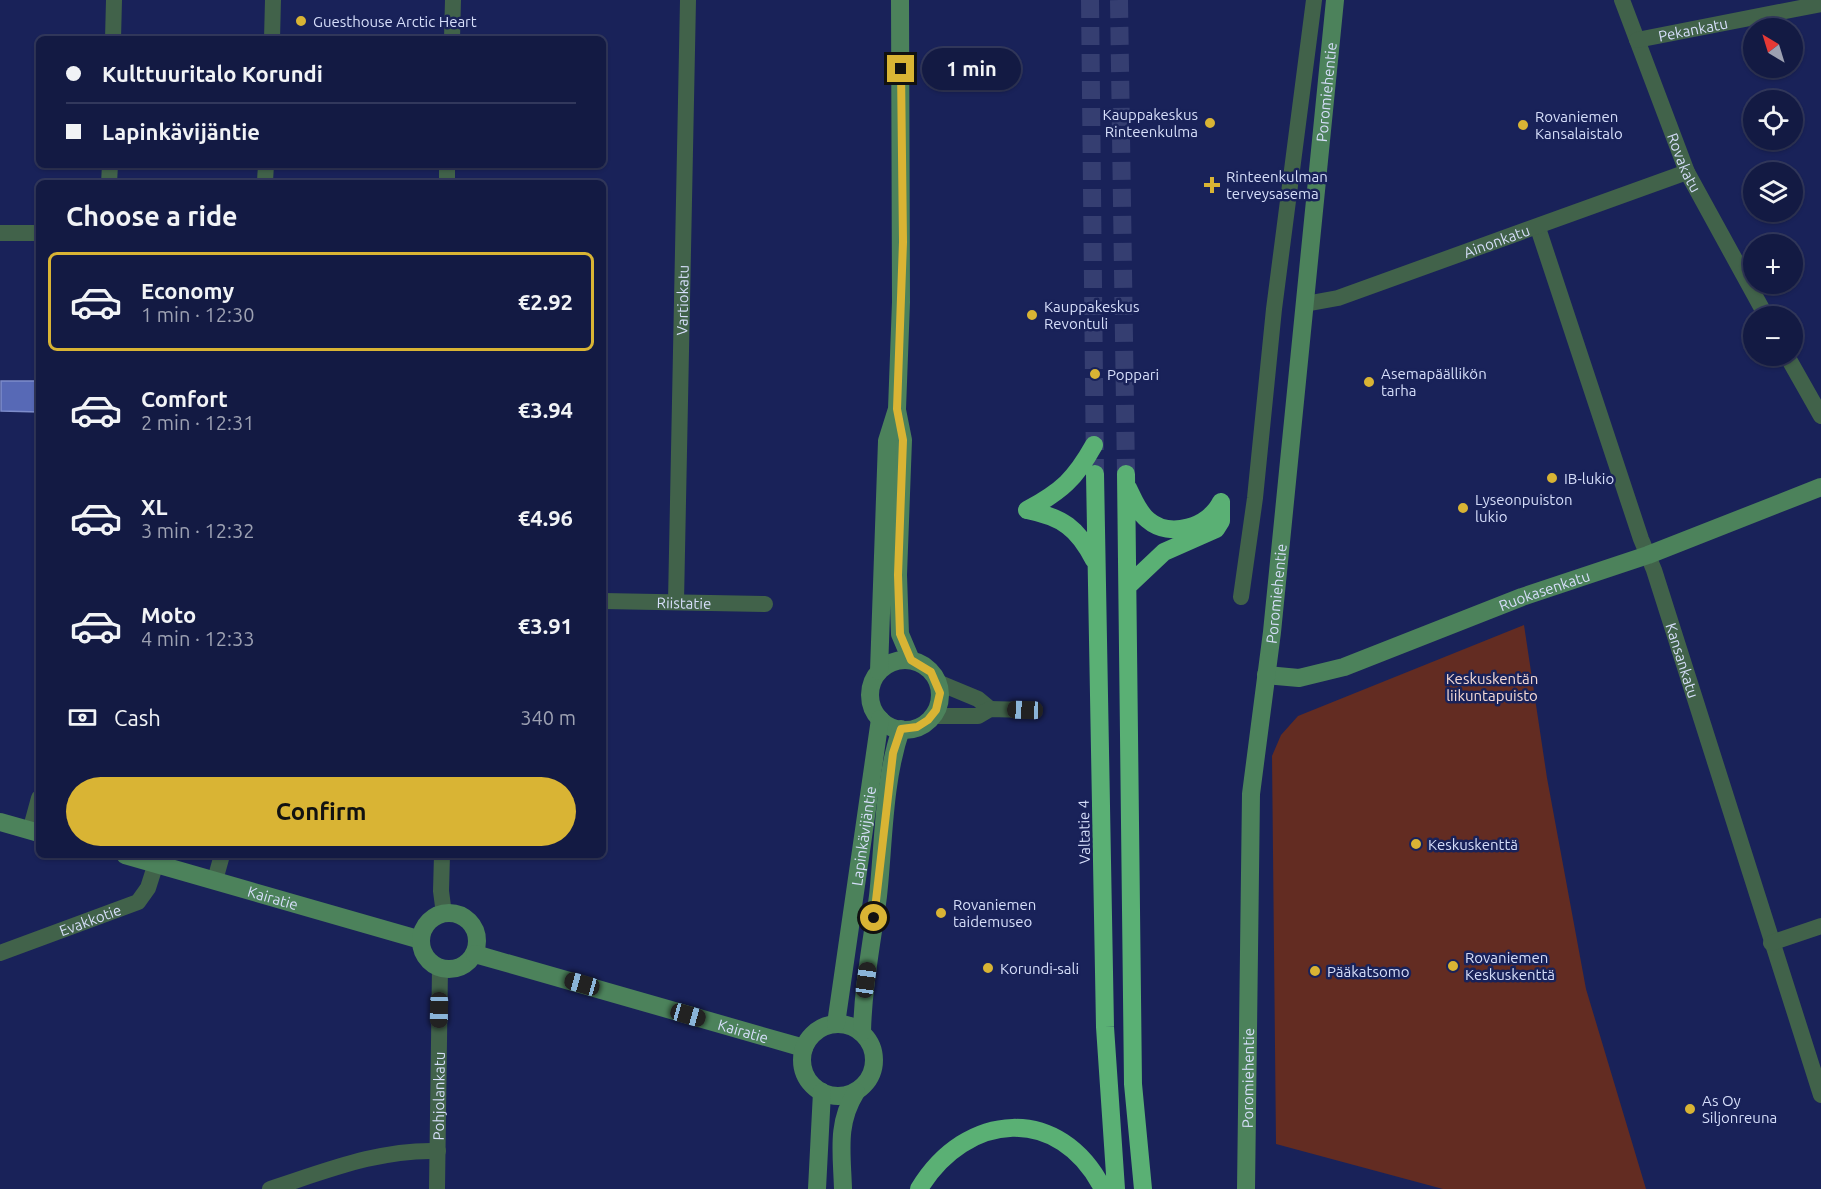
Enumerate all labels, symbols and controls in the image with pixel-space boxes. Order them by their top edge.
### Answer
place label: Guesthouse Arctic Heart [313,13,477,30]
marker: Guesthouse Arctic Heart [294,14,308,28]
street label: Pekankatu [1657,14,1729,44]
north arrow [1743,18,1803,78]
map controls [1743,18,1803,366]
street label: Poromiehentie [1312,41,1339,143]
callout: 1 min [922,48,1021,90]
route end [887,55,914,82]
text: 1 min [946,57,997,80]
text: Kulttuuritalo Korundi [102,61,323,86]
button: locate [1743,90,1803,150]
place label: Kauppakeskus Rinteenkulma [1103,106,1198,140]
place label: Rovaniemen Kansalaistalo [1535,108,1623,142]
marker: Kauppakeskus Rinteenkulma [1203,116,1217,130]
marker: Rovaniemen Kansalaistalo [1516,118,1530,132]
text: Lapinkävijäntie [102,119,260,144]
street label: Rovakatu [1664,130,1705,195]
button: layers [1743,162,1803,222]
place label: Rinteenkulman terveysasema [1226,168,1328,202]
marker: Rinteenkulman terveysasema [1203,176,1221,194]
text: Choose a ride [66,201,238,231]
street label: Ainonkatu [1461,221,1532,261]
button: + [1743,234,1803,294]
street label: Vartiokatu [673,264,691,336]
icon: car [69,275,123,329]
text: Economy [141,278,234,303]
text: €2.92 [518,289,573,314]
place label: Kauppakeskus Revontuli [1044,298,1139,332]
text: 1 min · 12:30 [141,303,255,326]
button: − [1743,306,1803,366]
marker: Kauppakeskus Revontuli [1025,308,1039,322]
place label: Asemapäällikön tarha [1381,365,1487,399]
place label: Poppari [1107,366,1159,383]
marker: Poppari [1088,367,1102,381]
marker: Asemapäällikön tarha [1362,375,1376,389]
icon: car [69,383,123,437]
text: Comfort [141,386,228,411]
text: €3.94 [518,397,573,422]
text: 2 min · 12:31 [141,411,255,434]
place label: IB-lukio [1564,470,1614,487]
marker: IB-lukio [1545,471,1559,485]
icon: car [69,491,123,545]
place label: Lyseonpuiston lukio [1475,491,1573,525]
text: XL [141,494,168,519]
marker: Lyseonpuiston lukio [1456,501,1470,515]
text: €4.96 [518,505,573,530]
text: 3 min · 12:32 [141,519,255,542]
street label: Poromiehentie [1262,543,1289,644]
street label: Ruokasenkatu [1496,567,1592,614]
street label: Riistatie [657,593,711,612]
icon: car [69,599,123,653]
text: Moto [141,602,196,627]
text: €3.91 [518,613,573,638]
street label: Kansankatu [1663,621,1703,700]
text: 4 min · 12:33 [141,627,255,650]
park label: Keskuskentän liikuntapuisto [1446,670,1538,704]
car [1007,700,1043,720]
icon: cash [66,701,99,734]
text: Cash [114,705,161,730]
text: 340 m [520,706,576,729]
button: Confirm [66,777,576,846]
street label: Lapinkävijäntie [848,785,879,887]
street label: Valtatie 4 [1075,800,1093,864]
place label: Keskuskenttä [1428,836,1518,853]
marker: Keskuskenttä [1409,837,1423,851]
street label: Kairatie [246,882,300,913]
place label: Rovaniemen taidemuseo [953,896,1036,930]
street label: Evakkotie [57,901,123,939]
route start [860,904,887,931]
marker: Rovaniemen taidemuseo [934,906,948,920]
place label: Rovaniemen Keskuskenttä [1465,949,1555,983]
marker: Rovaniemen Keskuskenttä [1446,959,1460,973]
place label: Korundi-sali [1000,960,1079,977]
car [855,961,877,999]
marker: Korundi-sali [981,961,995,975]
place label: Pääkatsomo [1327,963,1409,980]
marker: Pääkatsomo [1308,964,1322,978]
car [562,970,602,998]
car [430,992,448,1028]
car [668,1001,708,1029]
street label: Kairatie [716,1015,770,1046]
street label: Poromiehentie [1238,1028,1257,1128]
street label: Pohjolankatu [429,1052,447,1140]
place label: As Oy Siljonreuna [1702,1092,1777,1126]
marker: As Oy Siljonreuna [1683,1102,1697,1116]

